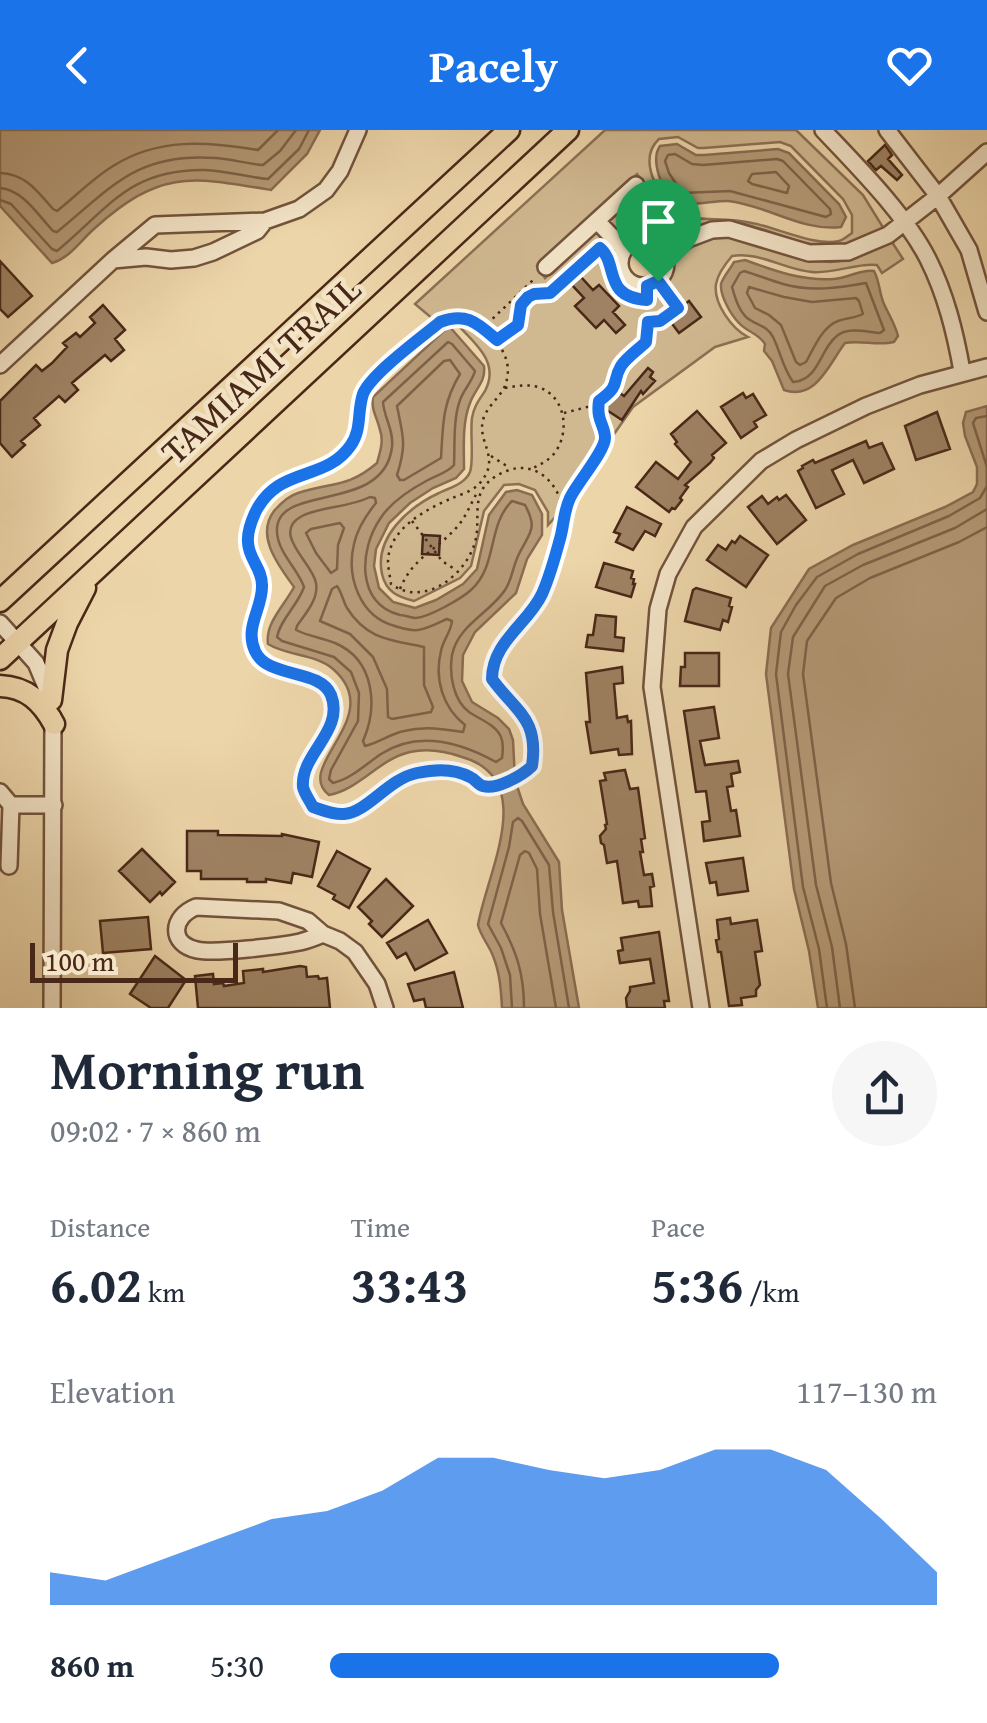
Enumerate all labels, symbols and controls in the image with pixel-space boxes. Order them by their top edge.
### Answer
text: Pacely [429,33,558,98]
icon: back [50,38,105,93]
icon: heart [882,38,937,93]
pin [616,179,701,282]
icon: arrive [631,194,686,249]
street label: TAMIAMI TRAIL [147,261,373,477]
scale bar [30,938,238,983]
text: 100 m [45,940,114,981]
text: Morning run [50,1029,364,1109]
button: share [832,1041,937,1146]
text: 09:02 · 7 × 860 m [50,1107,261,1154]
text: Distance [50,1206,150,1247]
text: Time [351,1206,410,1247]
text: Pace [651,1206,705,1247]
text: 6.02 [50,1247,142,1320]
text: 33:43 [351,1247,468,1320]
text: 5:36 [651,1247,743,1320]
text: km [142,1271,185,1312]
text: /km [743,1271,800,1312]
text: Elevation [50,1368,175,1415]
text: 117–130 m [796,1368,937,1415]
text: 860 m [50,1642,134,1689]
text: 5:30 [210,1642,264,1689]

